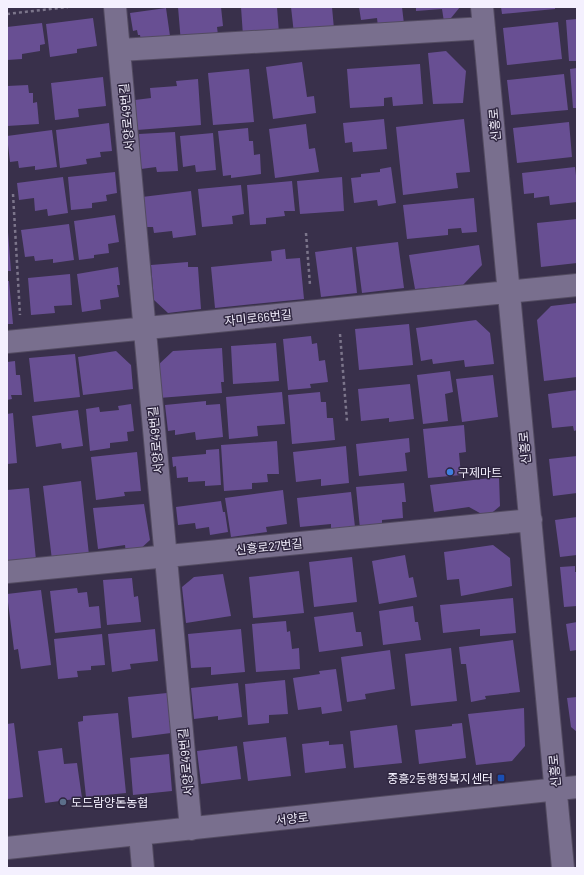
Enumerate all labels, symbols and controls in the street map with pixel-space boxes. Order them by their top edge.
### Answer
street label: 서양로49번길 [116,82,136,152]
street label: 신흥로 [486,108,502,142]
street label: 자미로66번길 [224,307,292,327]
street label: 서양로49번길 [145,405,165,475]
street label: 신흥로 [516,431,532,465]
place label: 구제마트 [458,465,502,479]
marker: 구제마트 [445,467,455,477]
street label: 신흥로27번길 [235,536,303,556]
street label: 서양로49번길 [175,727,195,797]
street label: 신흥로 [546,754,562,788]
place label: 중흥2동행정복지센터 [387,771,493,785]
marker: 중흥2동행정복지센터 [496,773,506,783]
place label: 도드람양돈농협 [71,795,148,809]
marker: 도드람양돈농협 [58,797,68,807]
street label: 서양로 [275,809,309,827]

